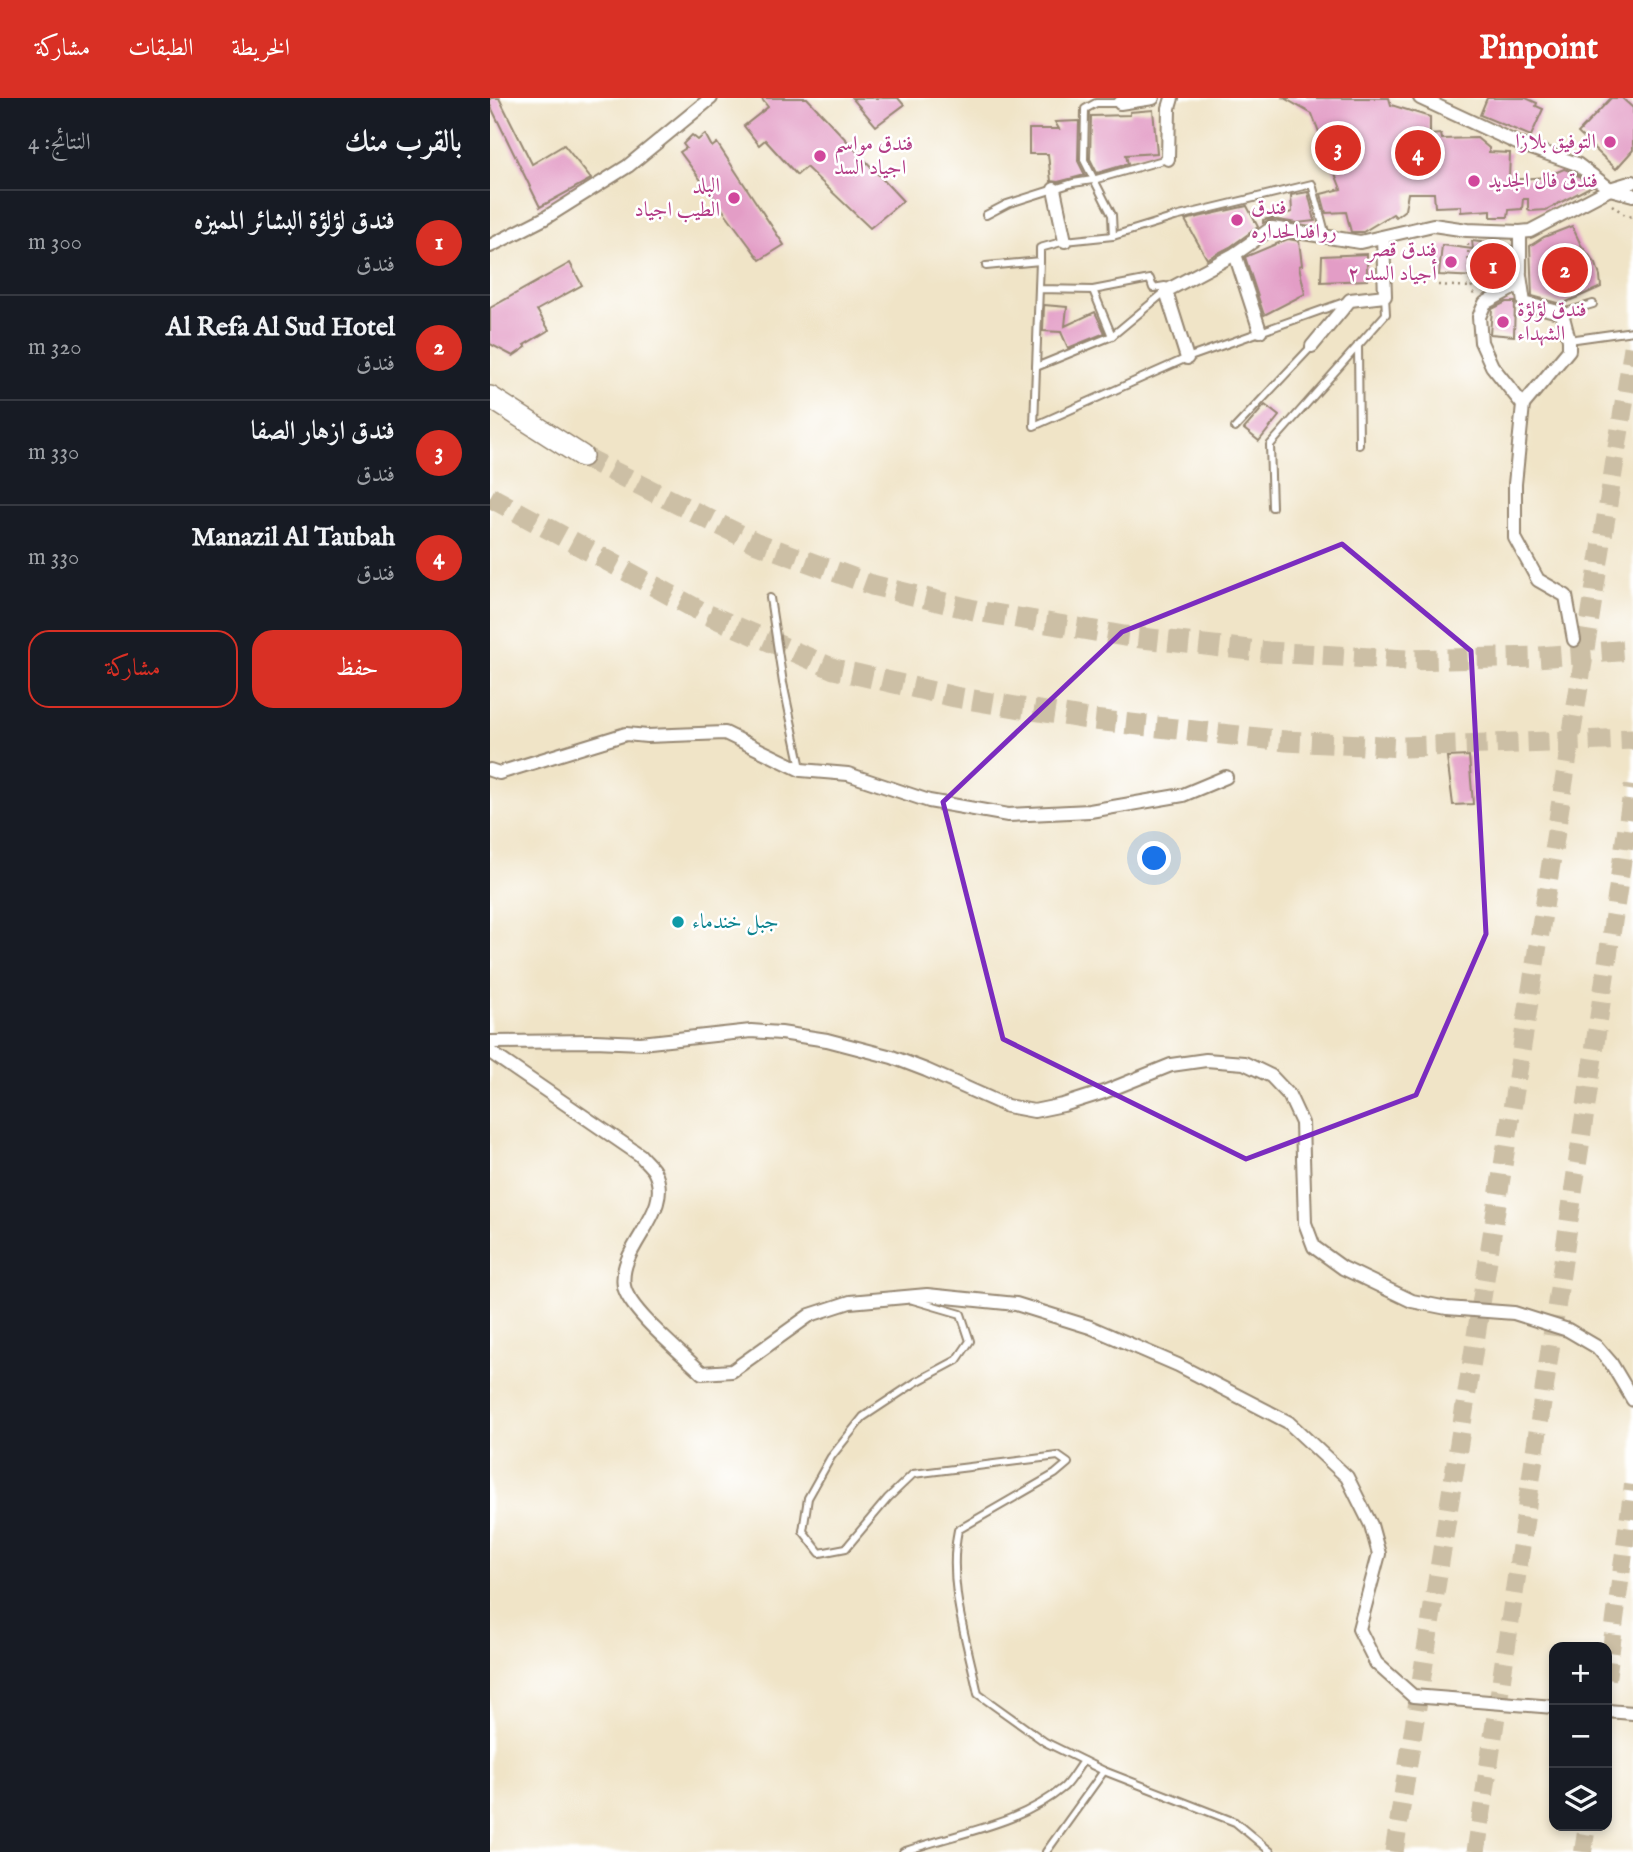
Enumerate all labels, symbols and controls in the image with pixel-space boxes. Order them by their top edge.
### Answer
text: Pinpoint [1479,28,1598,70]
text: مشاركة [35,33,90,64]
text: الطبقات [128,33,194,64]
text: الخريطة [232,33,290,64]
pin: 3 [1315,122,1361,174]
text: بالقرب منك [345,124,462,162]
pin: 4 [1395,127,1441,179]
text: النتائج: 4 [28,128,91,157]
place label: التوفيق بلازا [1515,129,1596,156]
place label: فندق مواسم اجياد السد [834,131,913,182]
marker: التوفيق بلازا [1602,134,1618,150]
marker: فندق مواسم اجياد السد [812,148,828,164]
place label: فندق فال الجديد [1488,168,1598,195]
place label: البلد الطيب اجياد [634,173,720,224]
marker: فندق فال الجديد [1466,173,1482,189]
marker: البلد الطيب اجياد [726,190,742,206]
place label: فندق روافدالحدارہ [1251,195,1337,246]
text: فندق لؤلؤة البشائر المميزه [194,205,395,238]
marker: فندق روافدالحدارہ [1229,212,1245,228]
text: 300 m [28,228,82,257]
text: 1 [435,228,443,257]
place label: فندق قصر أجياد السد ٢ [1347,237,1437,288]
pin: 1 [1470,240,1516,292]
pin: 2 [1542,244,1588,296]
text: فندق [356,250,395,279]
marker: فندق قصر أجياد السد ٢ [1443,254,1459,270]
place label: فندق لؤلؤة الشهداء [1517,297,1587,348]
text: Al Refa Al Sud Hotel [166,311,395,344]
marker: فندق لؤلؤة الشهداء [1495,314,1511,330]
text: 320 m [28,333,82,362]
text: 2 [434,333,444,362]
text: فندق [356,349,395,378]
text: فندق ازهار الصفا [251,415,395,448]
text: 330 m [28,438,79,467]
text: 3 [435,438,443,467]
text: فندق [356,460,395,489]
text: Manazil Al Taubah [191,521,395,554]
text: 330 m [28,543,79,572]
text: 4 [433,543,445,572]
text: فندق [356,559,395,588]
button: مشاركة [28,630,238,708]
button: حفظ [252,630,462,708]
your location [1137,841,1171,875]
place label: جبل خندماء [692,909,779,936]
marker: جبل خندماء [670,914,686,930]
map controls [1549,1642,1612,1831]
button: + [1549,1642,1612,1705]
button: − [1549,1705,1612,1768]
button: layers [1549,1768,1612,1831]

